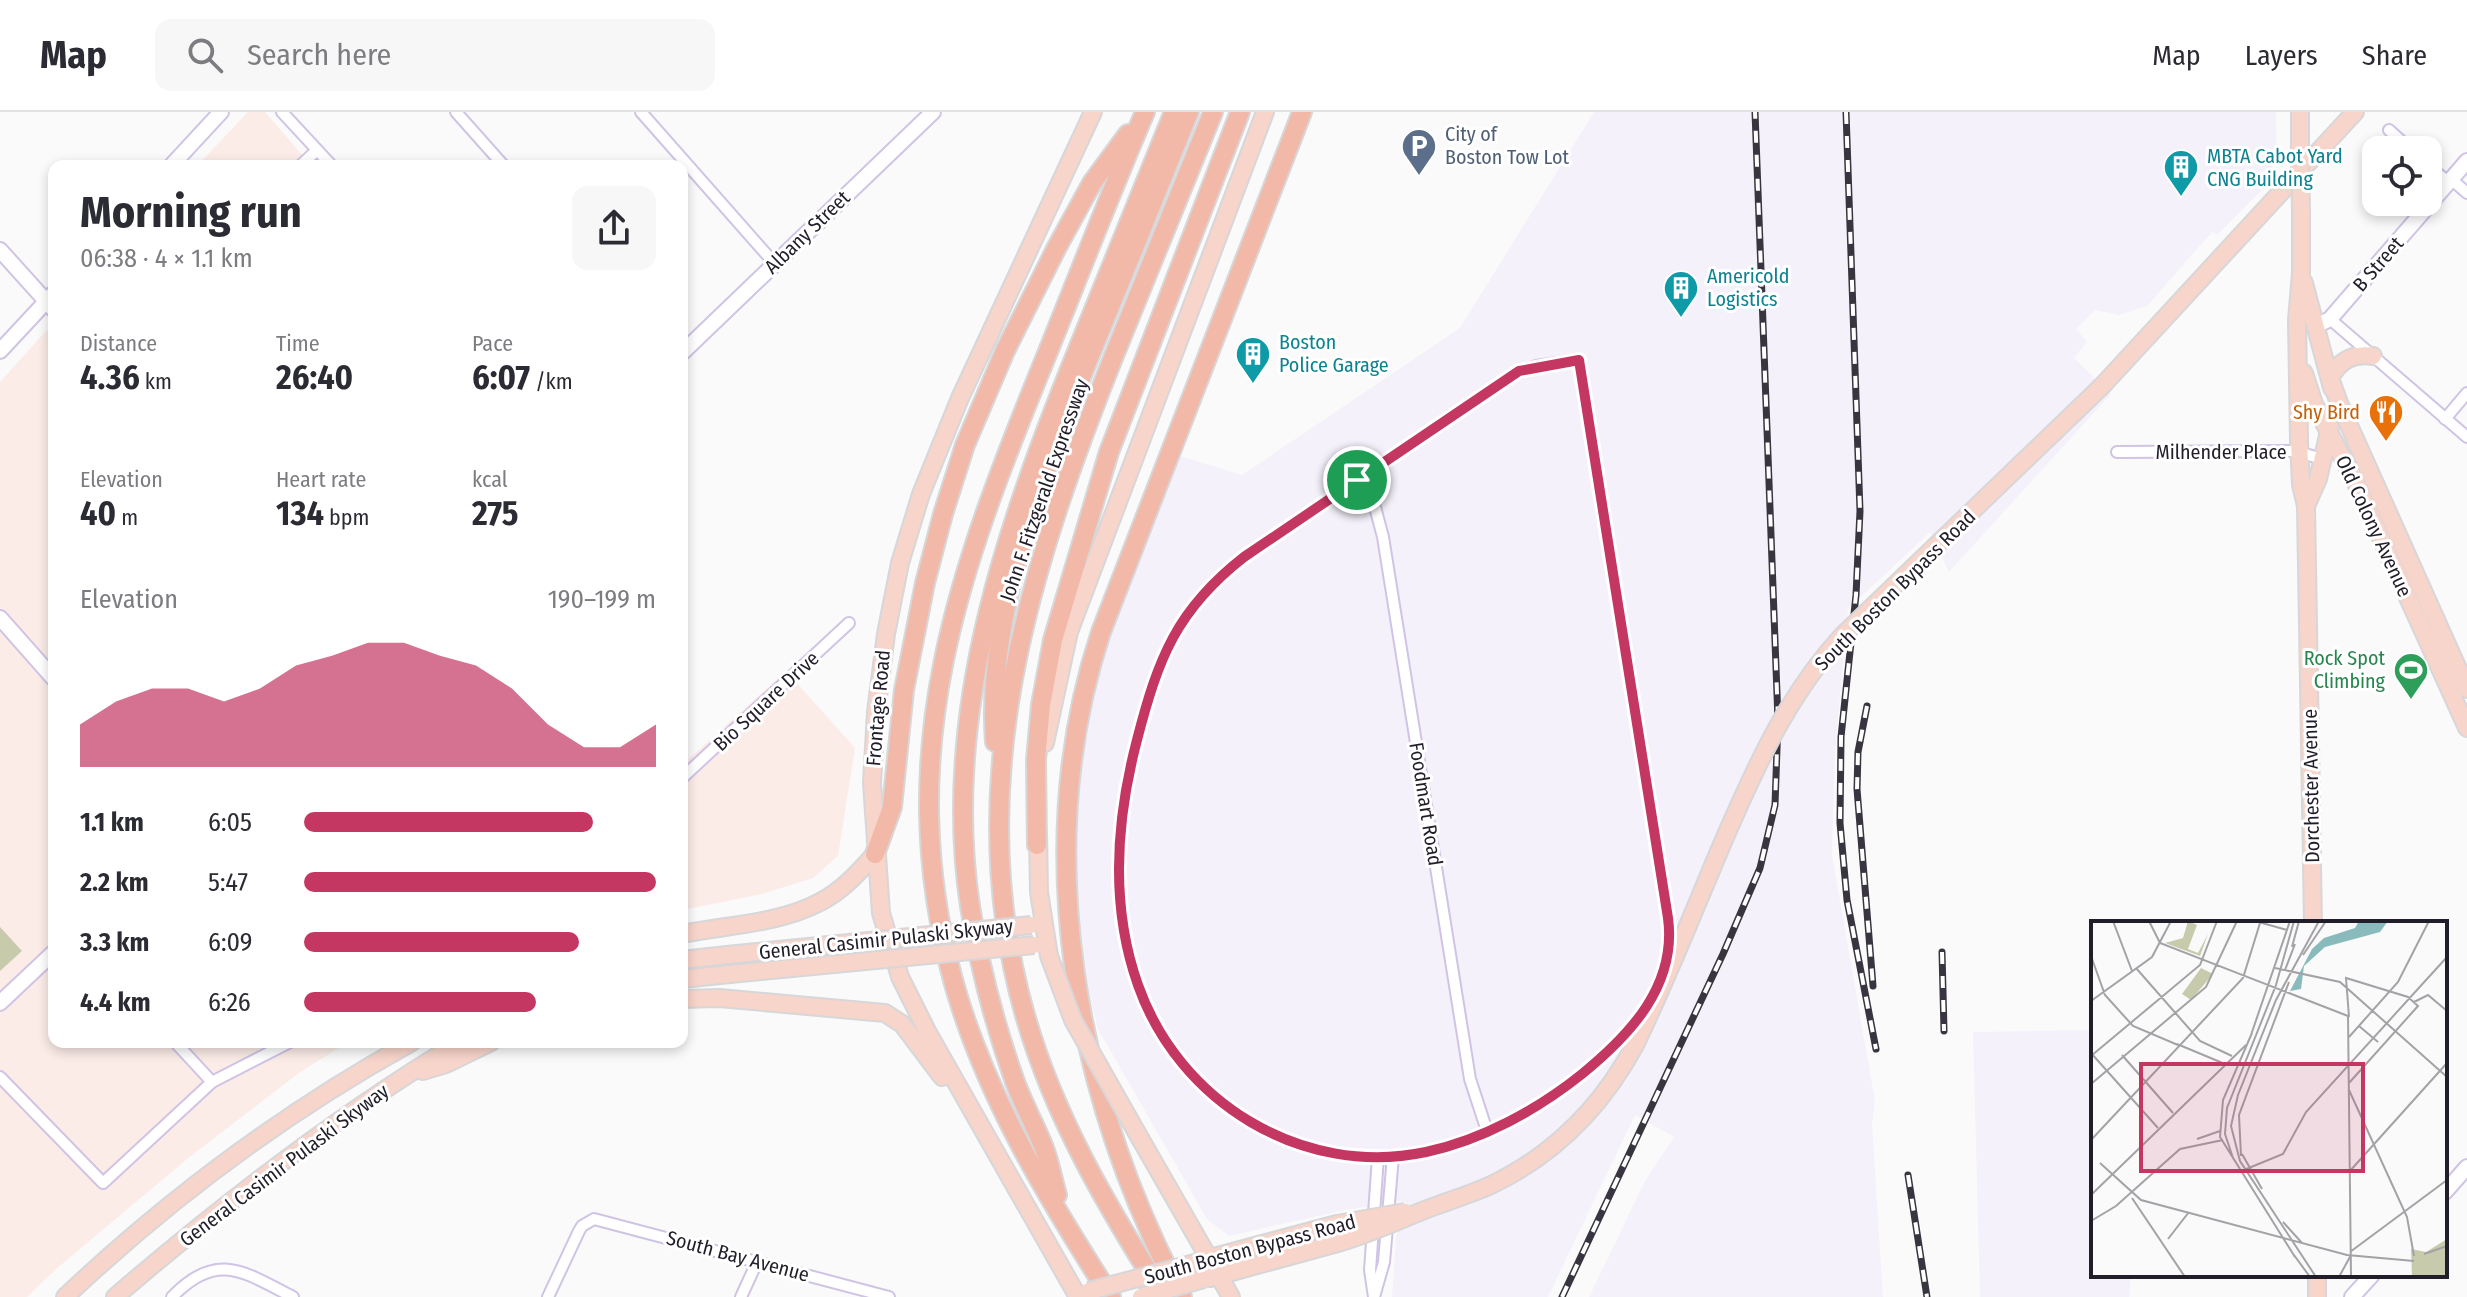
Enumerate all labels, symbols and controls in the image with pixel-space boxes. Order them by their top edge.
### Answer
search box [155,19,715,91]
text: Map [40,32,107,78]
icon: search [183,33,227,77]
text: Search here [247,37,391,73]
text: Map [2152,39,2201,72]
text: Layers [2245,39,2318,72]
text: Share [2362,39,2427,72]
place label: City of Boston Tow Lot [1445,122,1569,169]
parking icon: City of Boston Tow Lot [1400,127,1438,177]
map controls [2362,136,2442,216]
button: locate [2362,136,2442,216]
place label: MBTA Cabot Yard CNG Building [2207,144,2343,191]
building icon: MBTA Cabot Yard CNG Building [2162,148,2200,198]
street label: Albany Street [759,185,855,279]
text: Morning run [80,186,302,239]
button: share [572,186,656,270]
street label: B Street [2348,231,2409,296]
text: 06:38 · 4 × 1.1 km [80,243,253,274]
place label: Americold Logistics [1707,264,1789,311]
building icon: Americold Logistics [1662,269,1700,319]
text: Distance [80,330,157,357]
text: Time [276,330,320,357]
text: Pace [472,330,513,357]
place label: Boston Police Garage [1279,330,1389,377]
building icon: Boston Police Garage [1234,335,1272,385]
text: 4.36 [80,357,140,398]
text: 26:40 [276,357,353,398]
text: 6:07 [472,357,530,398]
text: km [140,368,172,395]
text: /km [530,368,573,395]
street label: John F. Fitzgerald Expressway [995,375,1093,604]
restaurant icon: Shy Bird [2367,393,2405,443]
place label: Shy Bird [2293,400,2360,424]
street label: Milhender Place [2155,440,2287,464]
pin [1323,446,1391,514]
street label: Old Colony Avenue [2331,451,2417,601]
icon: arrive [1335,458,1379,502]
text: Elevation [80,466,163,493]
text: Heart rate [276,466,366,493]
text: kcal [472,466,508,493]
text: 40 [80,493,116,534]
text: 134 [276,493,324,534]
text: 275 [472,493,518,534]
text: m [116,504,138,531]
text: bpm [324,504,369,531]
street label: South Boston Bypass Road [1810,505,1980,675]
text: Elevation [80,584,178,615]
text: 190–199 m [548,584,656,615]
street label: Bio Square Drive [708,646,824,756]
place label: Rock Spot Climbing [2304,646,2386,693]
street label: Frontage Road [861,649,895,767]
sports icon: Rock Spot Climbing [2392,651,2430,701]
street label: Dorchester Avenue [2298,709,2324,863]
street label: Foodmart Road [1404,741,1448,867]
text: 1.1 km [80,807,144,838]
text: 6:05 [208,807,252,838]
text: 2.2 km [80,867,149,898]
text: 5:47 [208,867,248,898]
street label: General Casimir Pulaski Skyway [758,914,1014,964]
inset map [2091,921,2447,1277]
text: 3.3 km [80,927,149,958]
text: 6:09 [208,927,252,958]
text: 4.4 km [80,987,151,1018]
text: 6:26 [208,987,251,1018]
street label: General Casimir Pulaski Skyway [175,1079,393,1251]
street label: South Boston Bypass Road [1142,1209,1358,1289]
street label: South Bay Avenue [664,1225,812,1287]

